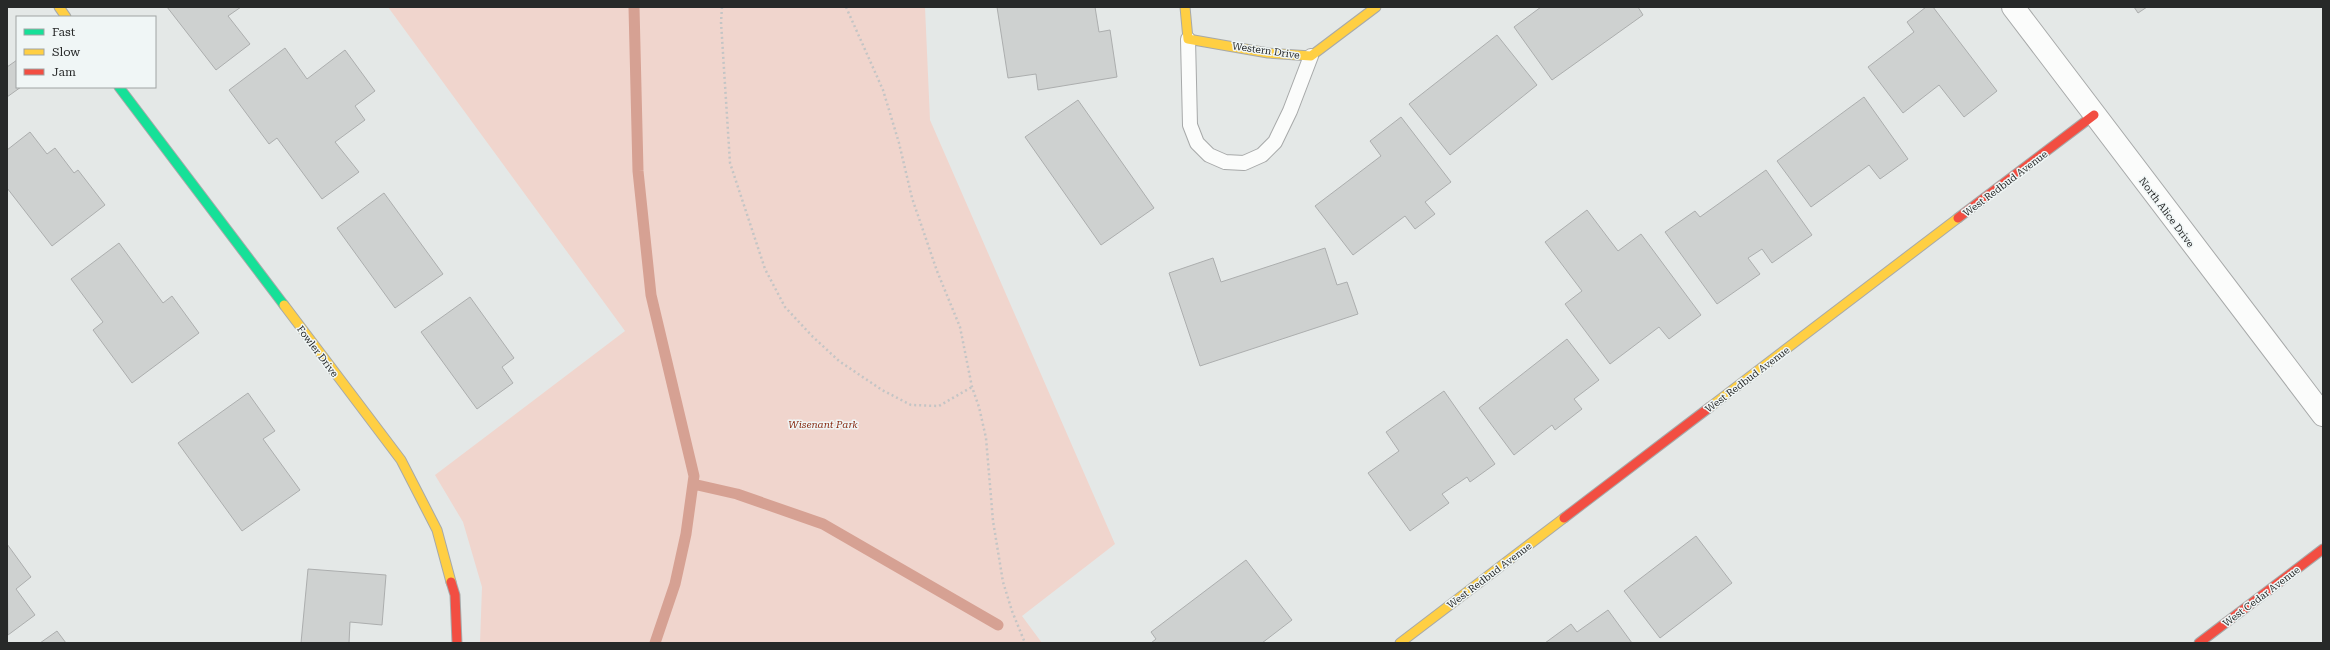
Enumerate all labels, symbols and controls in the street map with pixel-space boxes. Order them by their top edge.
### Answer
legend [16,16,156,88]
text: Fast [52,25,76,39]
street label: Western Drive [1231,40,1301,61]
text: Slow [52,45,80,59]
text: Jam [52,65,76,79]
street label: West Redbud Avenue [1961,148,2050,219]
street label: North Alice Drive [2137,175,2197,250]
street label: Fowler Drive [295,324,341,379]
street label: West Redbud Avenue [1703,344,1792,415]
park label: Wisenant Park [788,419,858,430]
street label: West Redbud Avenue [1445,540,1534,611]
street label: West Cedar Avenue [2221,564,2302,629]

